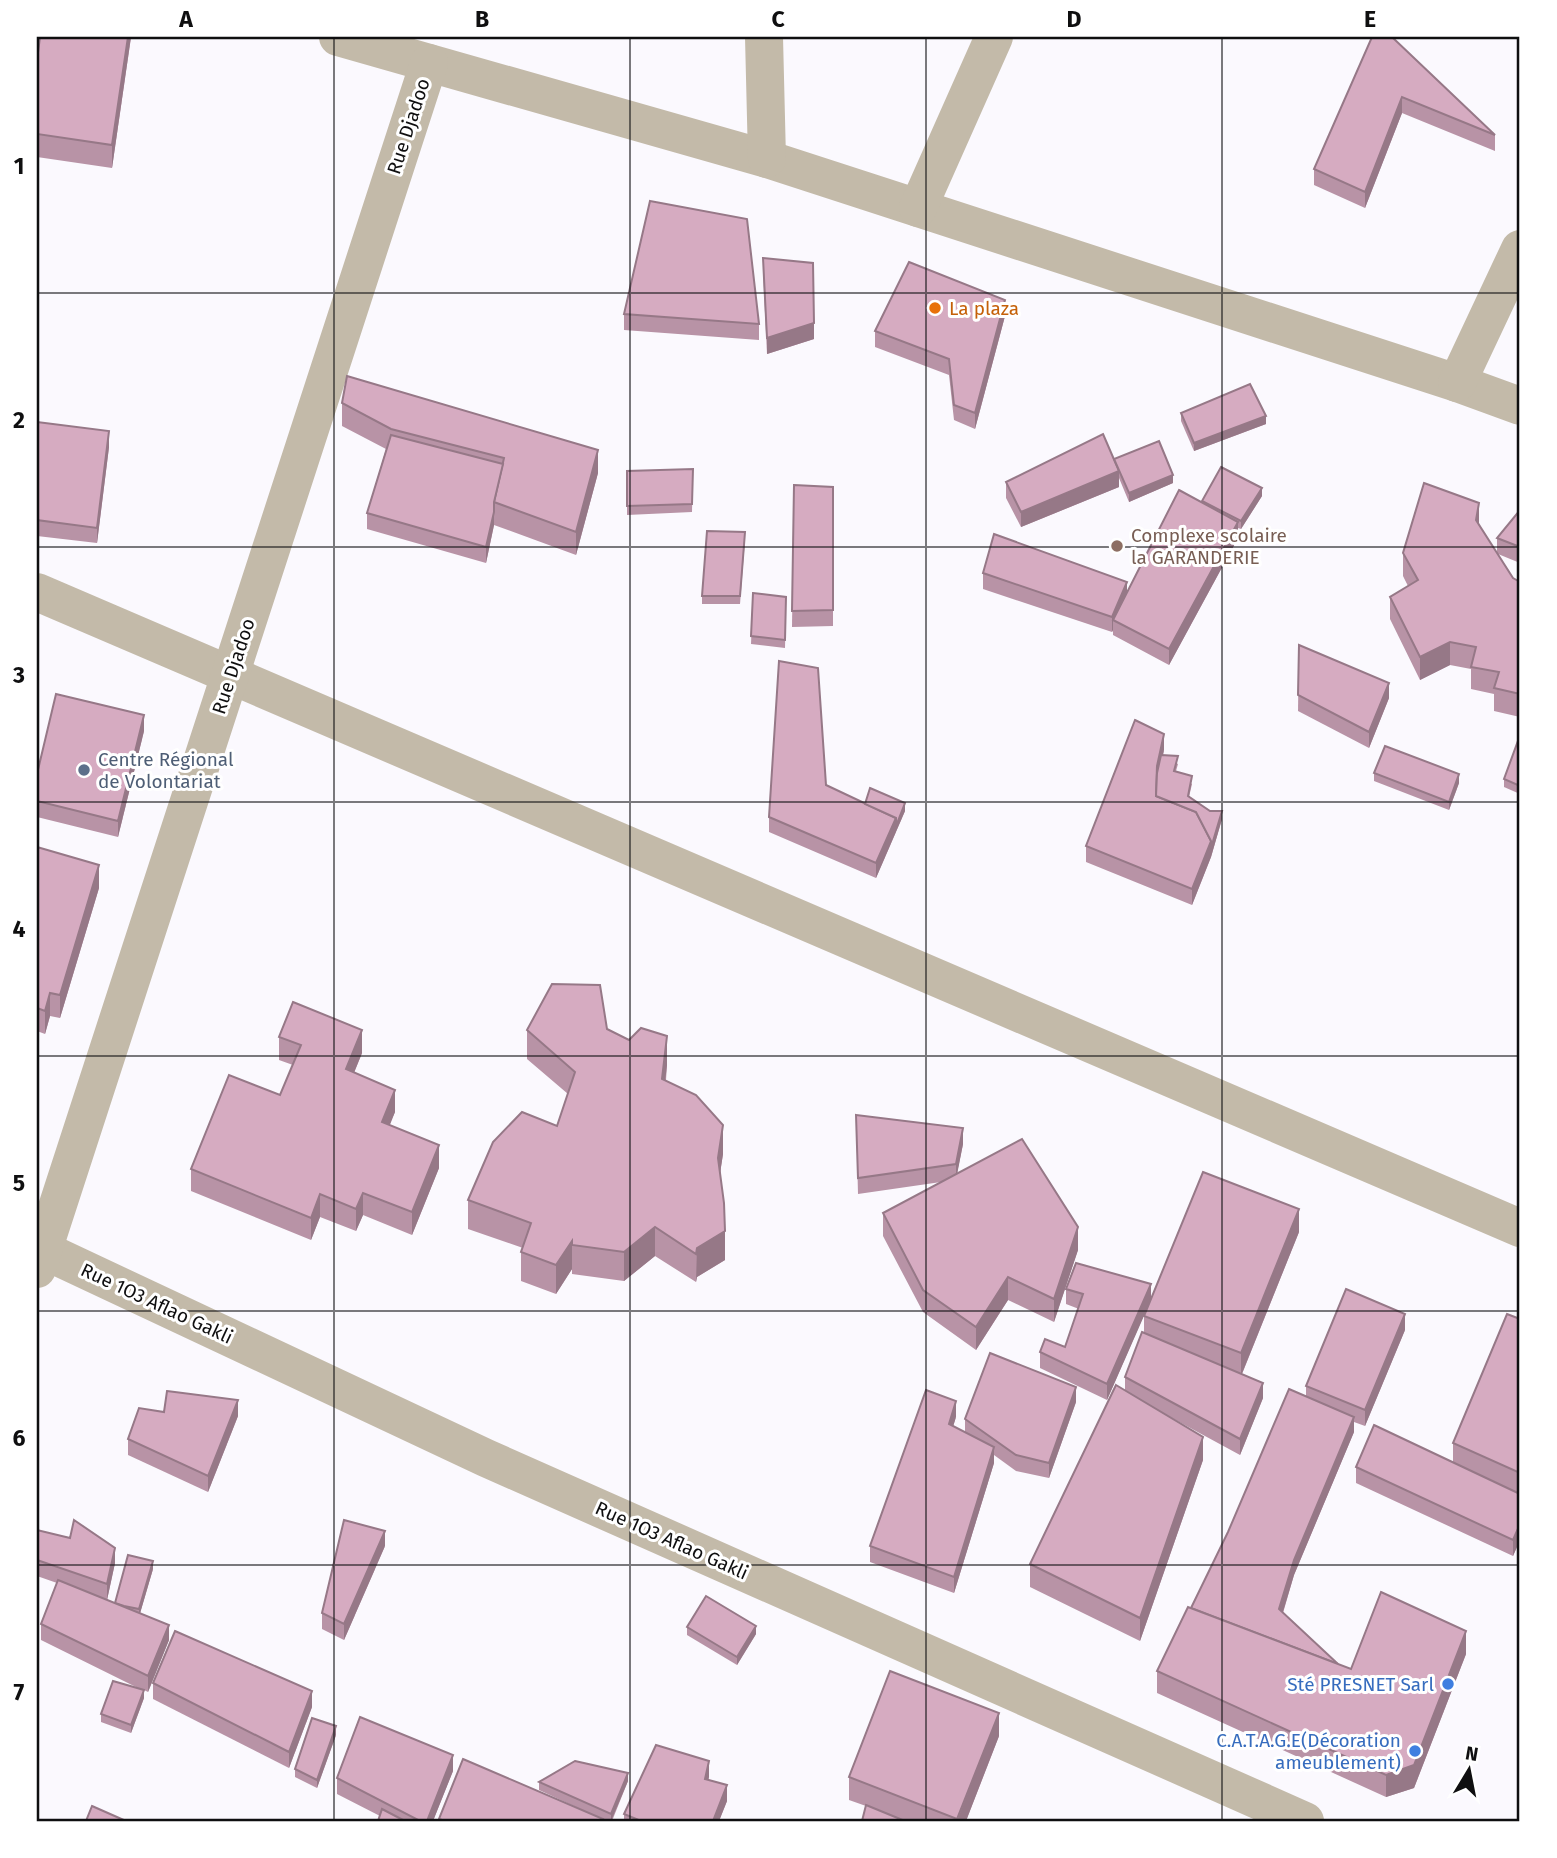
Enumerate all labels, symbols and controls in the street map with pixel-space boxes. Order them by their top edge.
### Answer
text: A [178,5,193,33]
text: B [475,5,489,33]
text: C [771,5,785,33]
text: D [1067,5,1082,33]
text: E [1364,5,1376,33]
street label: Rue Djadoo [382,75,435,177]
text: 1 [14,152,24,180]
place label: La plaza [949,297,1019,320]
marker: La plaza [927,300,943,316]
text: 2 [13,406,25,434]
place label: Complexe scolaire la GARANDERIE [1131,524,1287,569]
marker: Complexe scolaire la GARANDERIE [1109,538,1125,554]
street label: Rue Djadoo [207,615,260,717]
text: 3 [12,661,25,689]
place label: Centre Régional de Volontariat [98,748,234,793]
marker: Centre Régional de Volontariat [76,762,92,778]
text: 4 [13,915,26,943]
text: 5 [13,1169,25,1197]
street label: Rue 1O3 Aflao Gakli [77,1258,236,1349]
text: 6 [13,1424,26,1452]
street label: Rue 1O3 Aflao Gakli [592,1496,752,1585]
place label: Sté PRESNET Sarl [1287,1673,1434,1696]
marker: Sté PRESNET Sarl [1440,1676,1456,1692]
text: 7 [14,1678,25,1706]
place label: C.A.T.A.G.E(Décoration ameublement) [1216,1729,1401,1774]
north arrow [1434,1736,1504,1806]
text: N [1464,1741,1480,1766]
marker: C.A.T.A.G.E(Décoration ameublement) [1407,1743,1423,1759]

